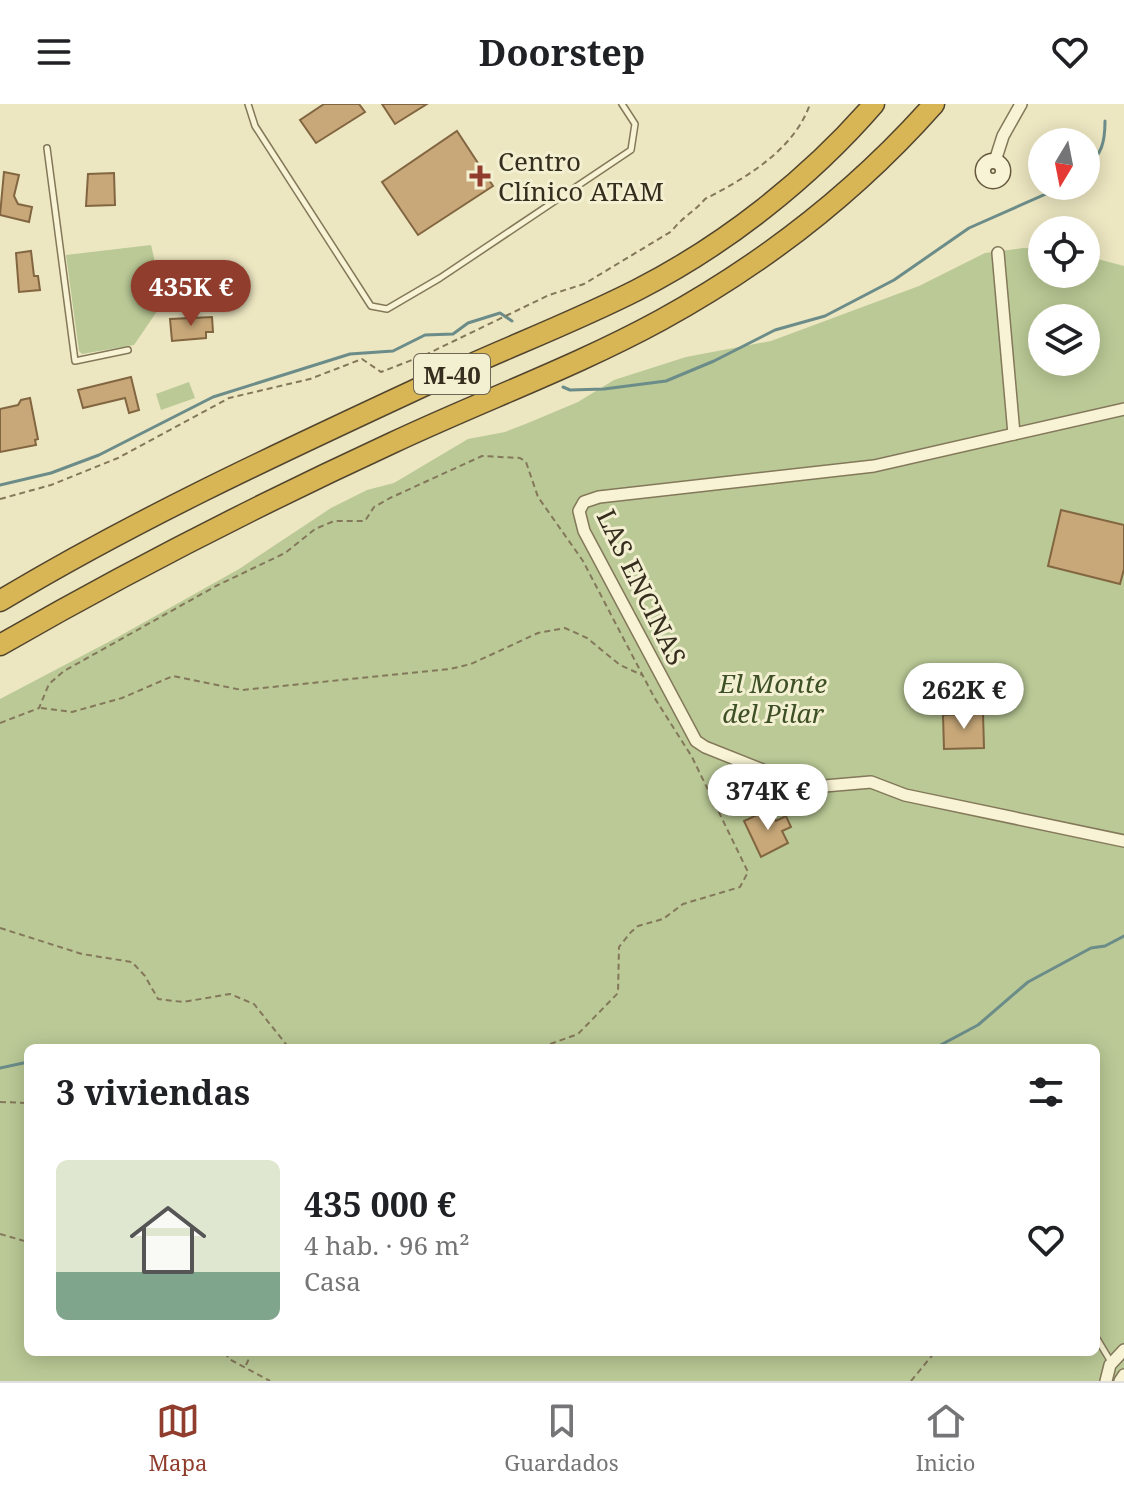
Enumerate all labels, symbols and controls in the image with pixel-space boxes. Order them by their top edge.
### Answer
text: Doorstep [479,28,645,77]
icon: menu [32,30,76,74]
icon: heart [1048,30,1092,74]
north arrow [1028,128,1100,200]
map controls [1028,128,1100,376]
place label: Centro Clínico ATAM [498,143,664,209]
marker: Centro Clínico ATAM [469,165,491,187]
button: locate [1028,216,1100,288]
pin: 435K € [126,260,256,328]
text: 435K € [149,268,233,304]
button: layers [1028,304,1100,376]
road number: M-40 [414,354,490,394]
street label: LAS ENCINAS [589,503,695,671]
pin: 262K € [899,663,1029,731]
park label: El Monte del Pilar [718,665,827,731]
text: 262K € [922,671,1006,707]
pin: 374K € [703,764,833,832]
text: 374K € [726,772,810,808]
text: 3 viviendas [56,1069,250,1115]
icon: filters [1024,1070,1068,1114]
text: 435 000 € [304,1181,456,1227]
icon: home [120,1192,216,1288]
icon: heart [1024,1218,1068,1262]
text: 4 hab. · 96 m² [304,1227,470,1263]
text: Casa [304,1263,361,1299]
tab: Mapa [148,1399,207,1477]
tab: Guardados [504,1399,619,1477]
tab: Inicio [916,1399,976,1477]

